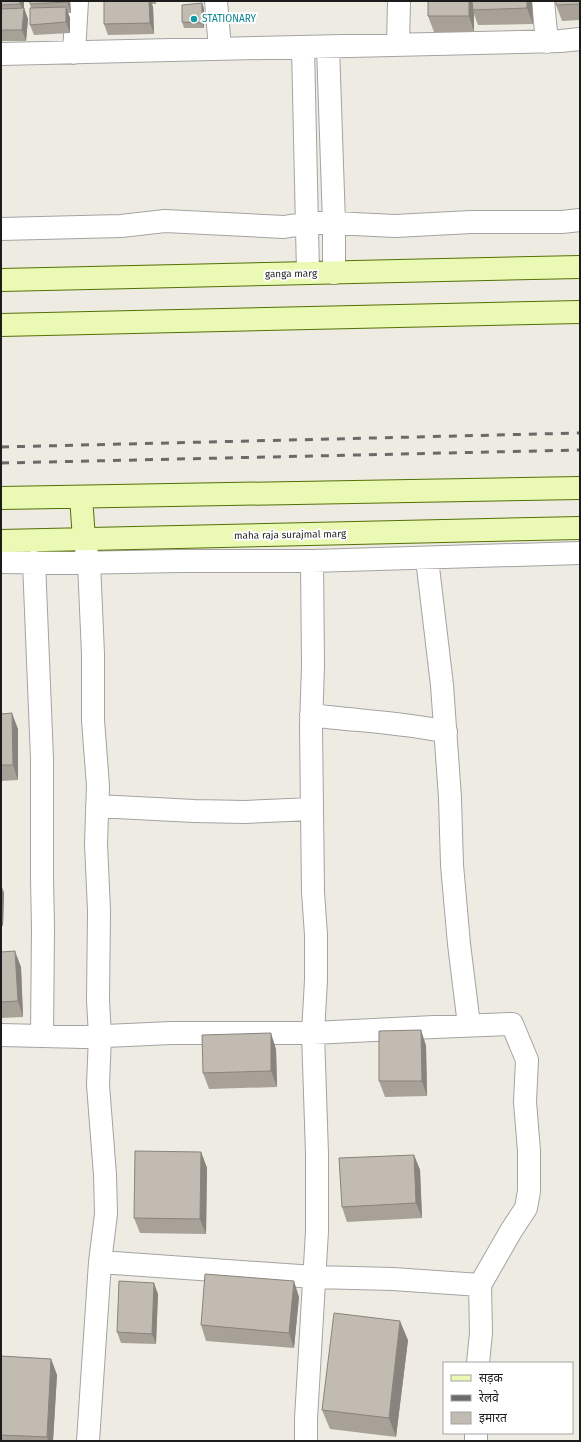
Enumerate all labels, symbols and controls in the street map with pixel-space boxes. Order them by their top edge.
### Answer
place label: STATIONARY [202,13,257,25]
marker: STATIONARY [189,14,199,24]
street label: ganga marg [265,268,318,280]
street label: maha raja surajmal marg [234,528,347,542]
legend [443,1362,573,1434]
text: सड़क [479,1371,504,1385]
text: रेलवे [479,1390,499,1405]
text: इमारत [479,1411,508,1425]

